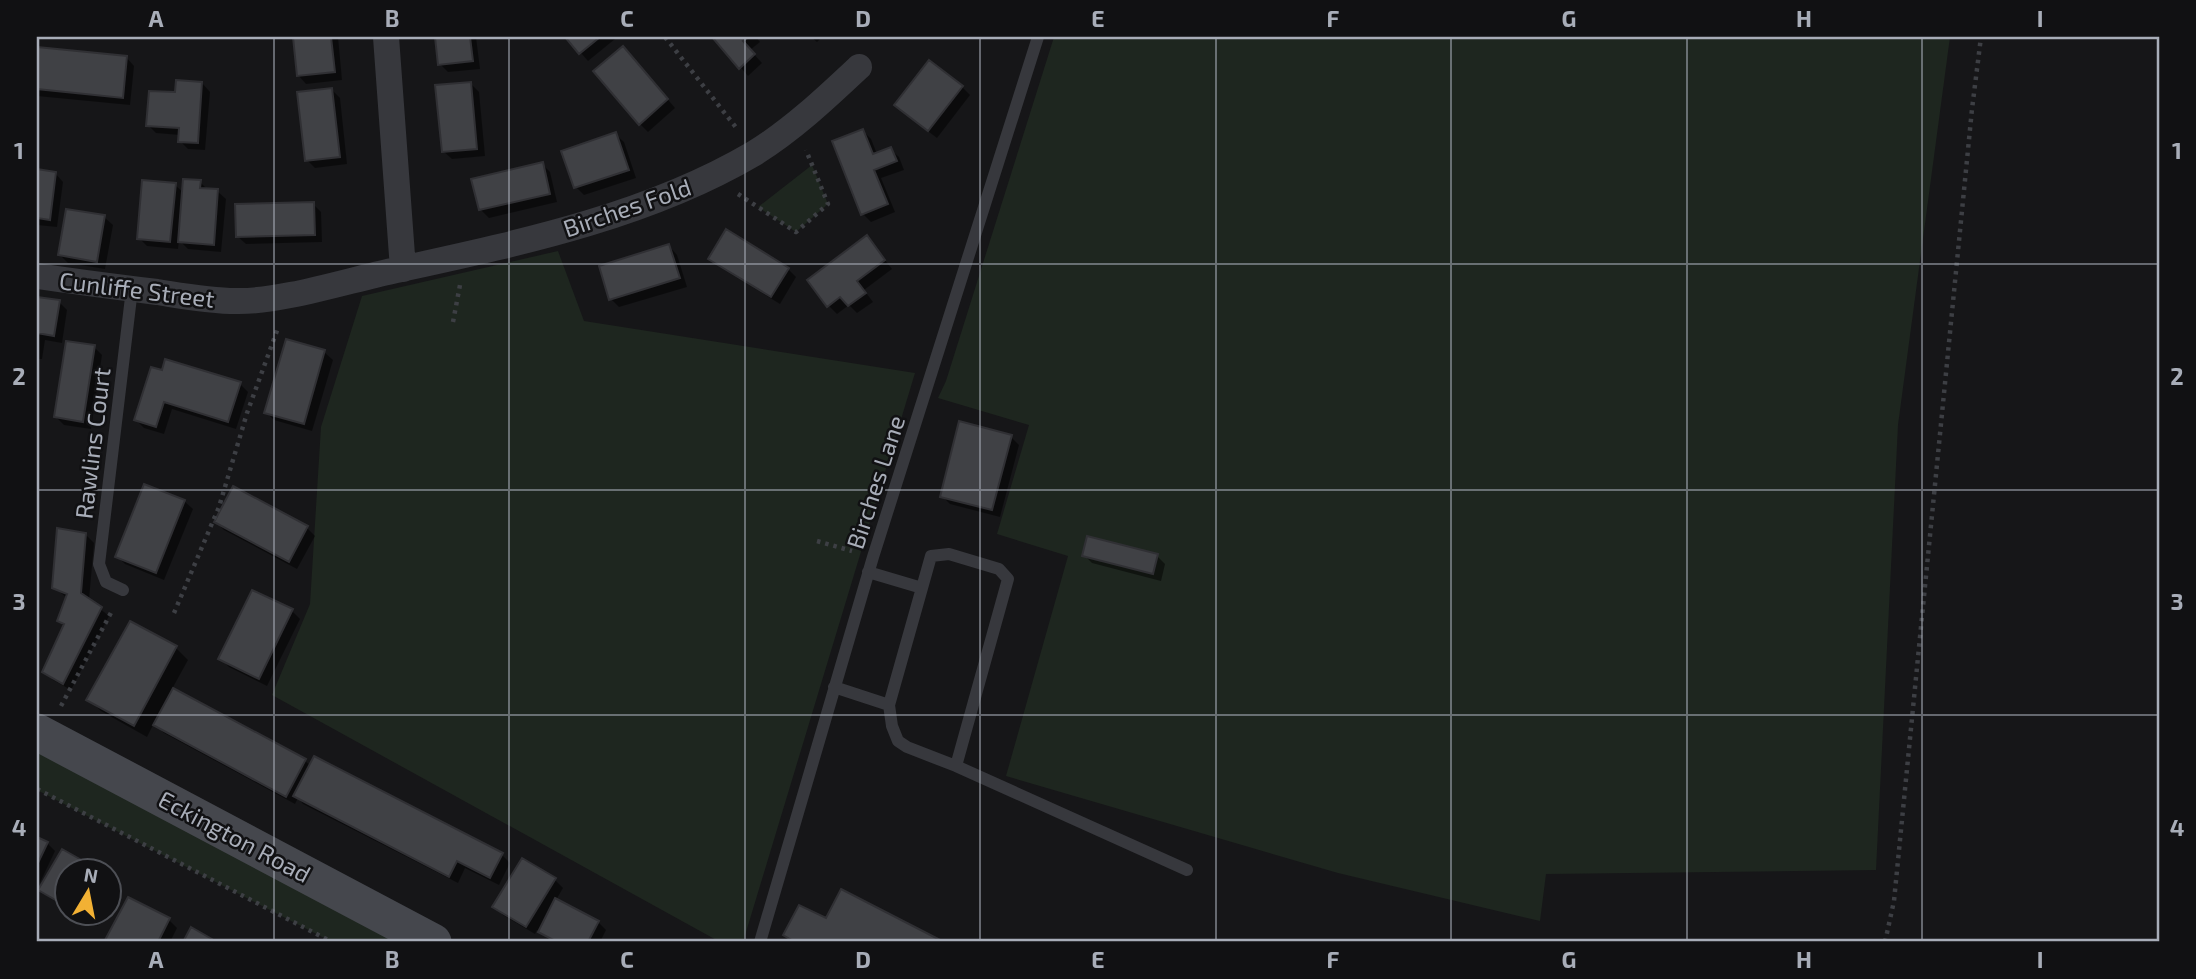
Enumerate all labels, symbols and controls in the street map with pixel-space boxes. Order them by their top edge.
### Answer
text: A [148,4,164,32]
text: B [385,4,399,32]
text: C [620,4,634,32]
text: D [855,4,871,32]
text: E [1091,4,1105,32]
text: F [1327,4,1340,32]
text: G [1562,4,1576,32]
text: H [1796,4,1812,32]
text: I [2037,4,2043,32]
text: 1 [14,136,24,164]
text: 1 [2172,136,2182,164]
street label: Birches Fold [559,172,695,242]
street label: Cunliffe Street [58,265,216,313]
text: 2 [12,362,26,390]
text: 2 [2170,362,2184,390]
street label: Rawlins Court [68,366,116,520]
street label: Birches Lane [840,412,910,552]
text: 3 [12,587,26,615]
text: 3 [2170,587,2184,615]
street label: Eckington Road [154,784,316,888]
text: 4 [12,813,26,841]
text: 4 [2170,813,2184,841]
north arrow [52,856,122,926]
text: N [82,862,100,887]
text: A [148,945,164,973]
text: B [385,945,399,973]
text: C [620,945,634,973]
text: D [855,945,871,973]
text: E [1091,945,1105,973]
text: F [1327,945,1340,973]
text: G [1562,945,1576,973]
text: H [1796,945,1812,973]
text: I [2037,945,2043,973]

